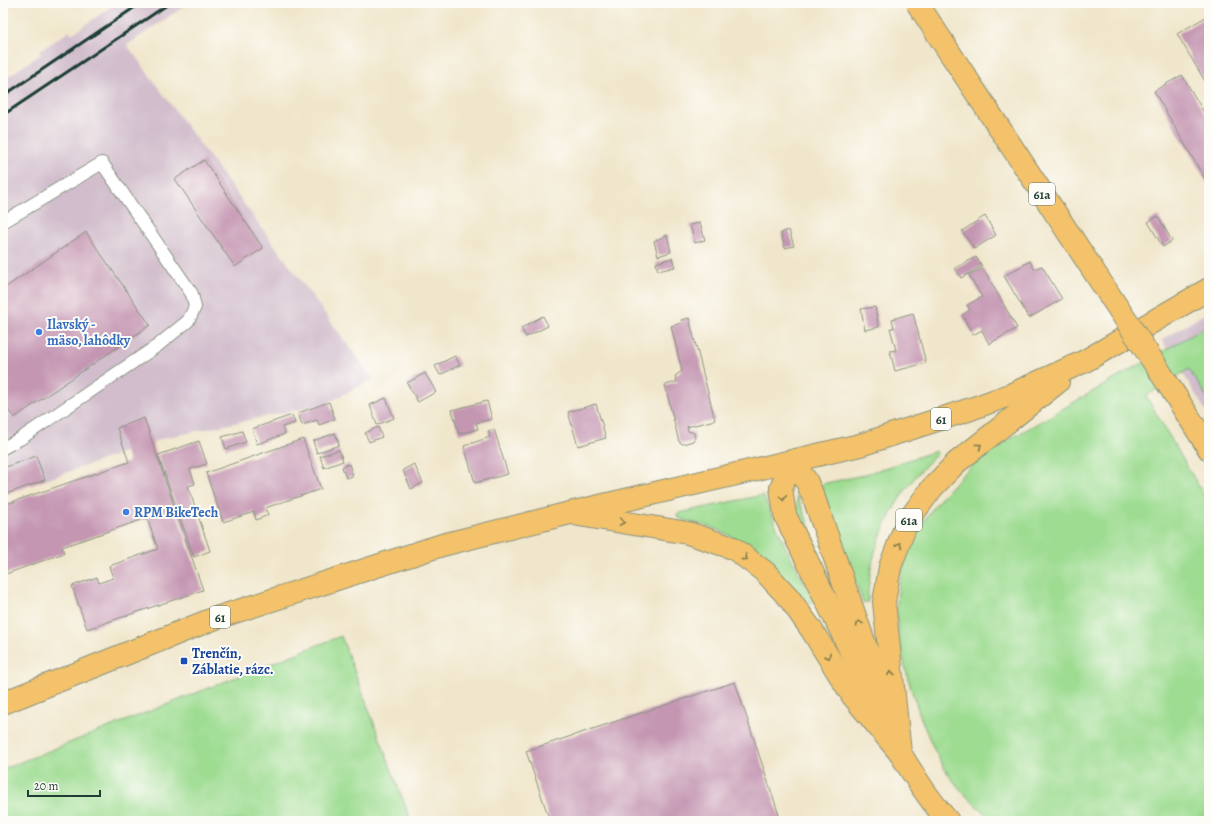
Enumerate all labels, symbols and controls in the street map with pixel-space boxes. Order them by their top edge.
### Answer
road number: 61a [1029,183,1055,205]
place label: Ilavský - mäso, lahôdky [47,315,131,350]
marker: Ilavský - mäso, lahôdky [34,327,44,337]
road number: 61 [931,408,951,430]
one-way arrow [974,443,981,450]
one-way arrow [778,495,787,501]
place label: RPM BikeTech [134,503,219,522]
marker: RPM BikeTech [121,507,131,517]
road number: 61a [896,509,922,531]
one-way arrow [619,518,625,526]
one-way arrow [894,542,902,549]
one-way arrow [741,553,748,560]
road number: 61 [210,606,230,628]
one-way arrow [855,619,863,626]
place label: Trenčín, Záblatie, rázc. [192,644,274,679]
one-way arrow [824,652,831,659]
marker: Trenčín, Záblatie, rázc. [179,656,189,666]
one-way arrow [887,670,896,676]
scale bar [28,772,100,798]
text: 20 m [34,778,58,794]

